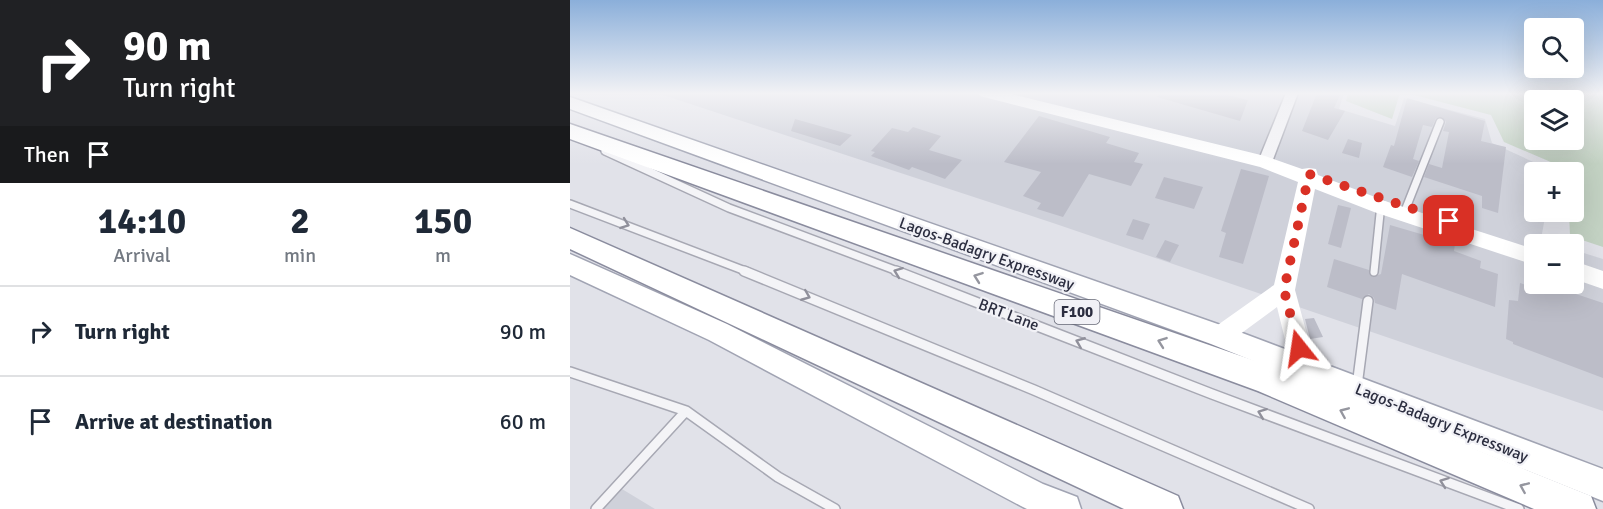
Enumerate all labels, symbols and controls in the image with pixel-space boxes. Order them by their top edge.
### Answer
map controls [1524,18,1584,294]
button: search [1524,18,1584,78]
text: 90 m [123,21,212,72]
icon: right [24,24,102,102]
text: Turn right [123,72,236,105]
button: layers [1524,90,1584,150]
icon: arrive [82,138,115,171]
text: Then [24,141,70,168]
button: + [1524,162,1584,222]
pin [1423,195,1474,246]
text: 14:10 [98,199,186,244]
text: 2 [290,199,310,244]
text: 150 [414,199,472,244]
icon: arrive [1432,204,1465,237]
street label: Lagos-Badagry Expressway [896,213,1077,295]
one-way arrow [619,217,630,230]
button: − [1524,234,1584,294]
text: Arrival [113,243,171,268]
text: min [284,243,316,268]
text: m [435,243,451,268]
one-way arrow [894,267,905,279]
one-way arrow [973,271,984,284]
one-way arrow [800,289,811,301]
street label: BRT Lane [975,294,1042,336]
road number: F100 [1054,300,1100,324]
icon: right [24,315,57,348]
position arrow [1267,316,1331,380]
text: Turn right [75,318,170,345]
text: 90 m [500,318,546,345]
one-way arrow [1076,337,1087,349]
one-way arrow [1157,337,1167,350]
street label: Lagos-Badagry Expressway [1352,379,1532,467]
icon: arrive [24,405,57,438]
one-way arrow [1339,407,1350,419]
text: Arrive at destination [75,408,272,435]
text: 60 m [500,408,546,435]
one-way arrow [1257,408,1268,421]
one-way arrow [1440,477,1450,490]
one-way arrow [1519,482,1530,494]

